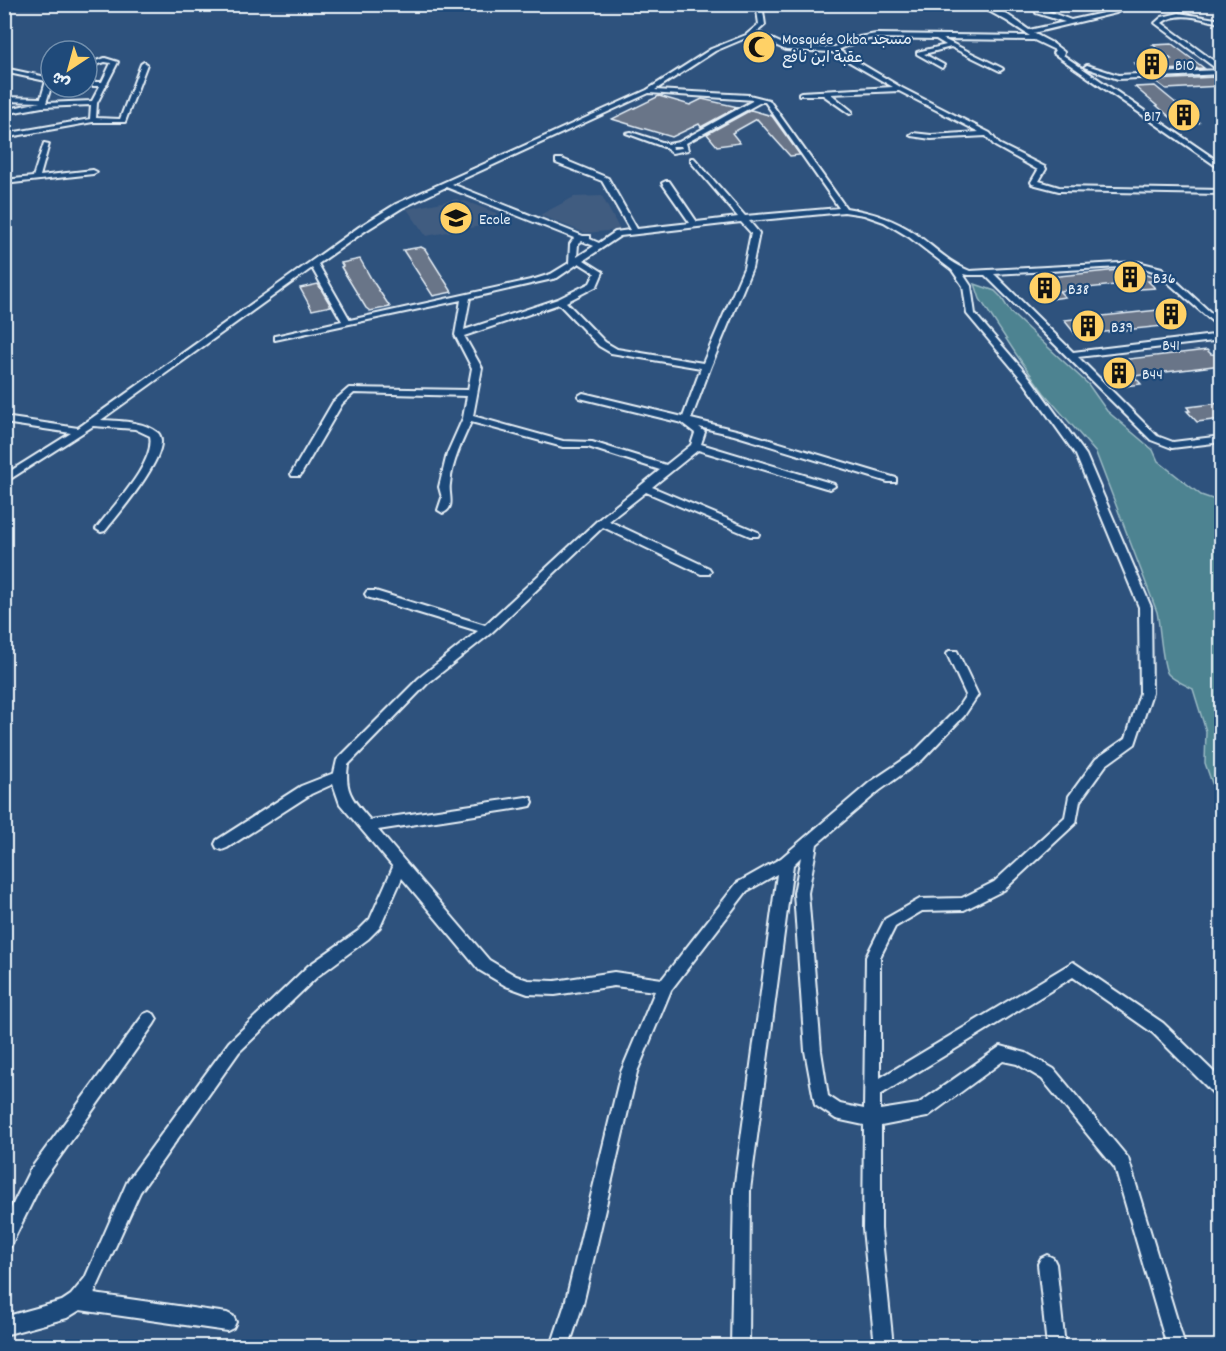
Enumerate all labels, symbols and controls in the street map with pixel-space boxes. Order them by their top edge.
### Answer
mosque icon: Mosquée Okba مسجد عقبة ابن نافع [741,29,777,65]
place label: Mosquée Okba مسجد عقبة ابن نافع [782,29,912,70]
north arrow [39,39,99,99]
building icon: B10 [1134,46,1170,82]
place label: B10 [1175,55,1195,78]
text: ش [48,65,76,94]
building icon: B17 [1166,97,1202,133]
place label: B17 [1144,106,1161,129]
school or university icon: Ecole [438,200,474,236]
place label: Ecole [479,209,511,232]
building icon: B36 [1112,259,1148,295]
place label: B36 [1153,268,1176,291]
building icon: B38 [1027,270,1063,306]
place label: B38 [1068,279,1089,302]
building icon: B41 [1153,296,1189,332]
building icon: B39 [1070,308,1106,344]
place label: B39 [1111,317,1133,340]
place label: B41 [1162,335,1180,358]
building icon: B44 [1101,355,1137,391]
place label: B44 [1142,364,1163,387]

